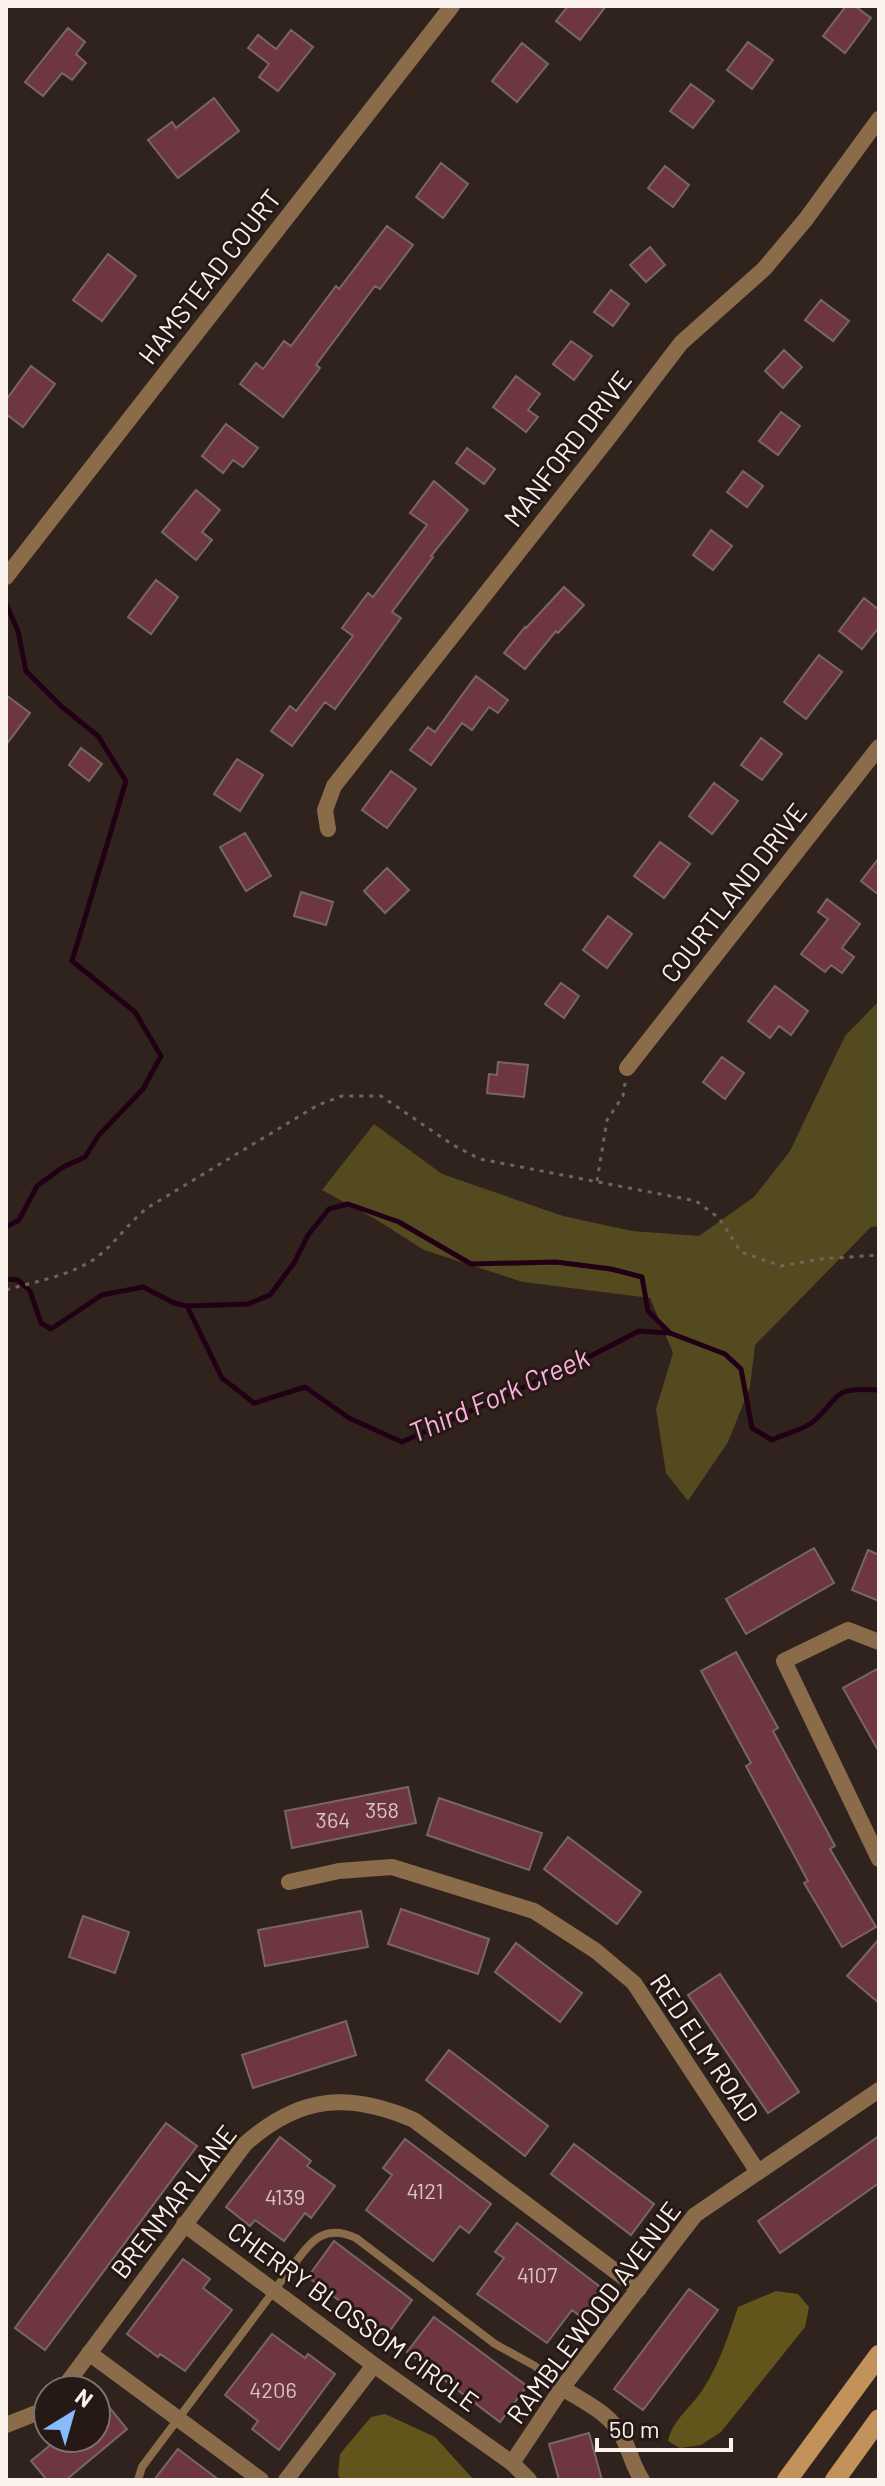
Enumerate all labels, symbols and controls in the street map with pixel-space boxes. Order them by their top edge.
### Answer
street label: HAMSTEAD COURT [131,183,287,370]
street label: MANFORD DRIVE [496,364,637,532]
street label: COURTLAND DRIVE [653,796,812,988]
water label: Third Fork Creek [403,1339,594,1449]
house number: 358 [365,1796,399,1822]
house number: 364 [316,1806,350,1832]
street label: RED ELM ROAD [645,1968,766,2127]
street label: BRENMAR LANE [103,2118,242,2284]
house number: 4121 [407,2177,443,2203]
house number: 4139 [265,2183,305,2209]
street label: RAMBLEWOOD AVENUE [499,2195,686,2429]
street label: CHERRY BLOSSOM CIRCLE [223,2214,485,2417]
house number: 4107 [517,2261,557,2287]
north arrow [32,2374,112,2454]
house number: 4206 [249,2376,297,2402]
text: N [71,2382,98,2412]
scale bar [597,2402,731,2452]
text: 50 m [609,2414,660,2443]

